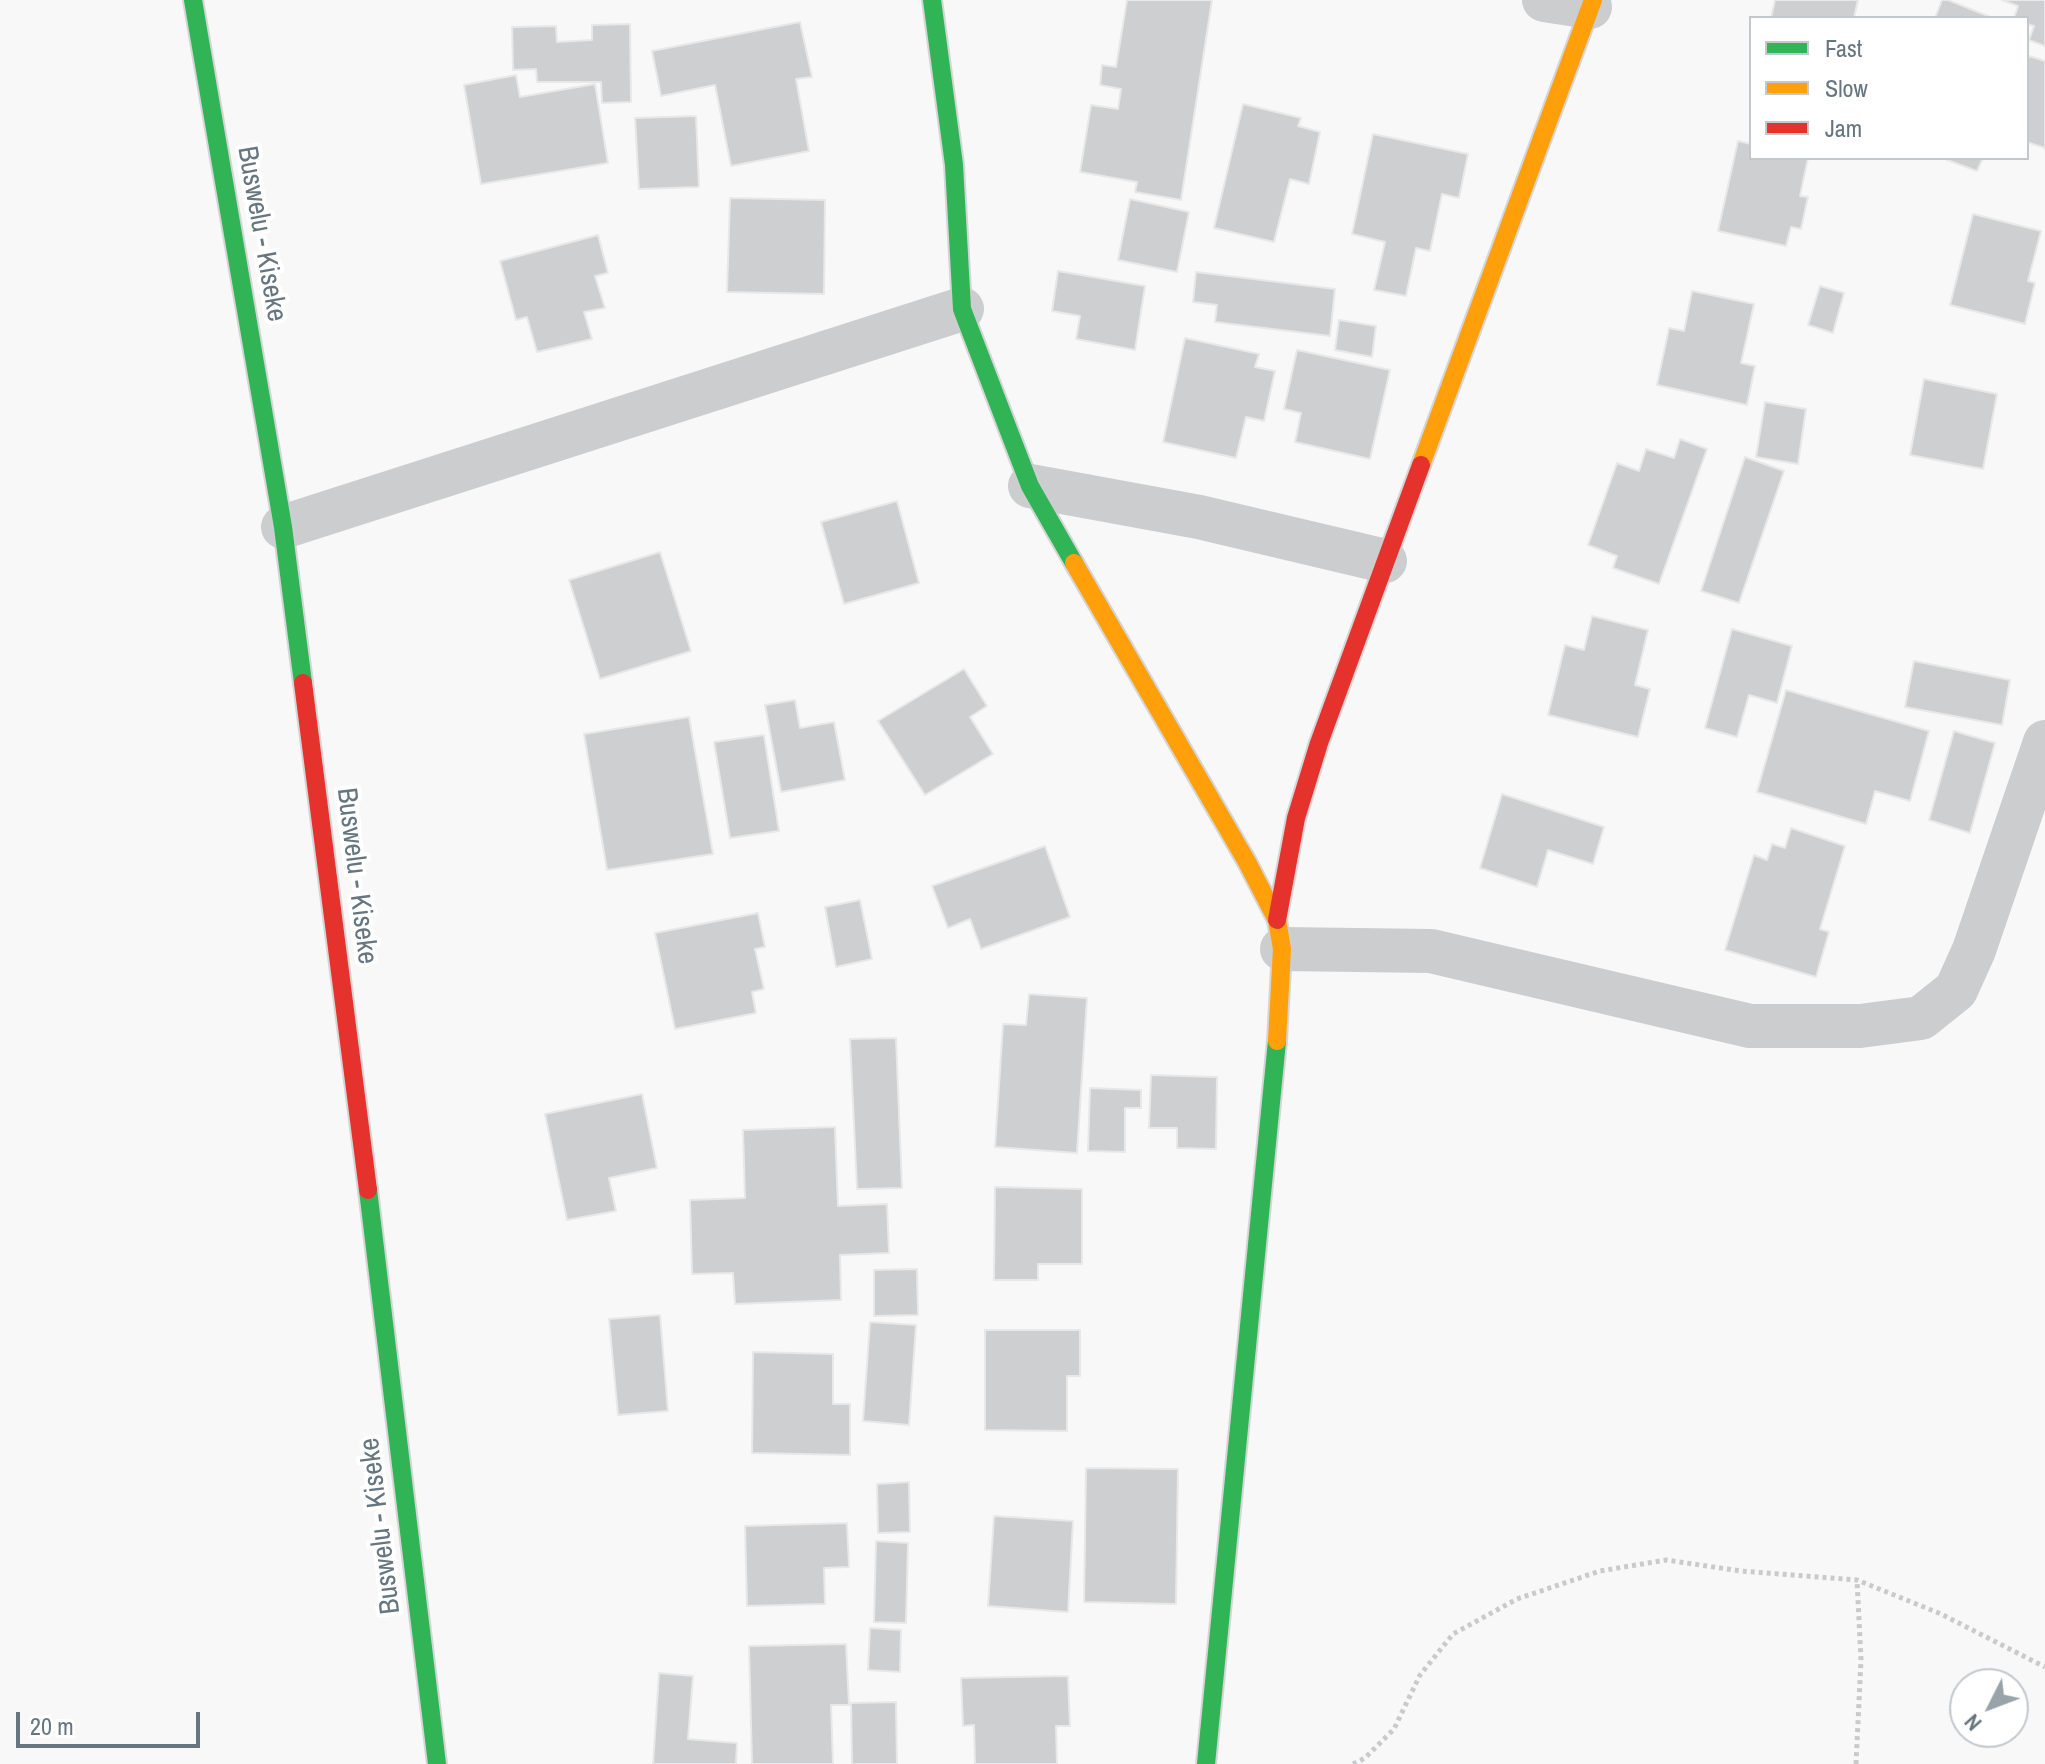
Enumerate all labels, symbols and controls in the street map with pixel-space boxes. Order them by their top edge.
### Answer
legend [1749,16,2029,160]
text: Fast [1825,32,1862,64]
text: Slow [1825,72,1868,104]
text: Jam [1825,112,1862,144]
street label: Buswelu - Kiseke [229,144,293,324]
street label: Buswelu - Kiseke [329,786,383,966]
street label: Buswelu - Kiseke [354,1436,408,1616]
north arrow [1949,1668,2029,1748]
scale bar [20,1696,204,1746]
text: N [1957,1708,1988,1738]
text: 20 m [30,1710,74,1742]

